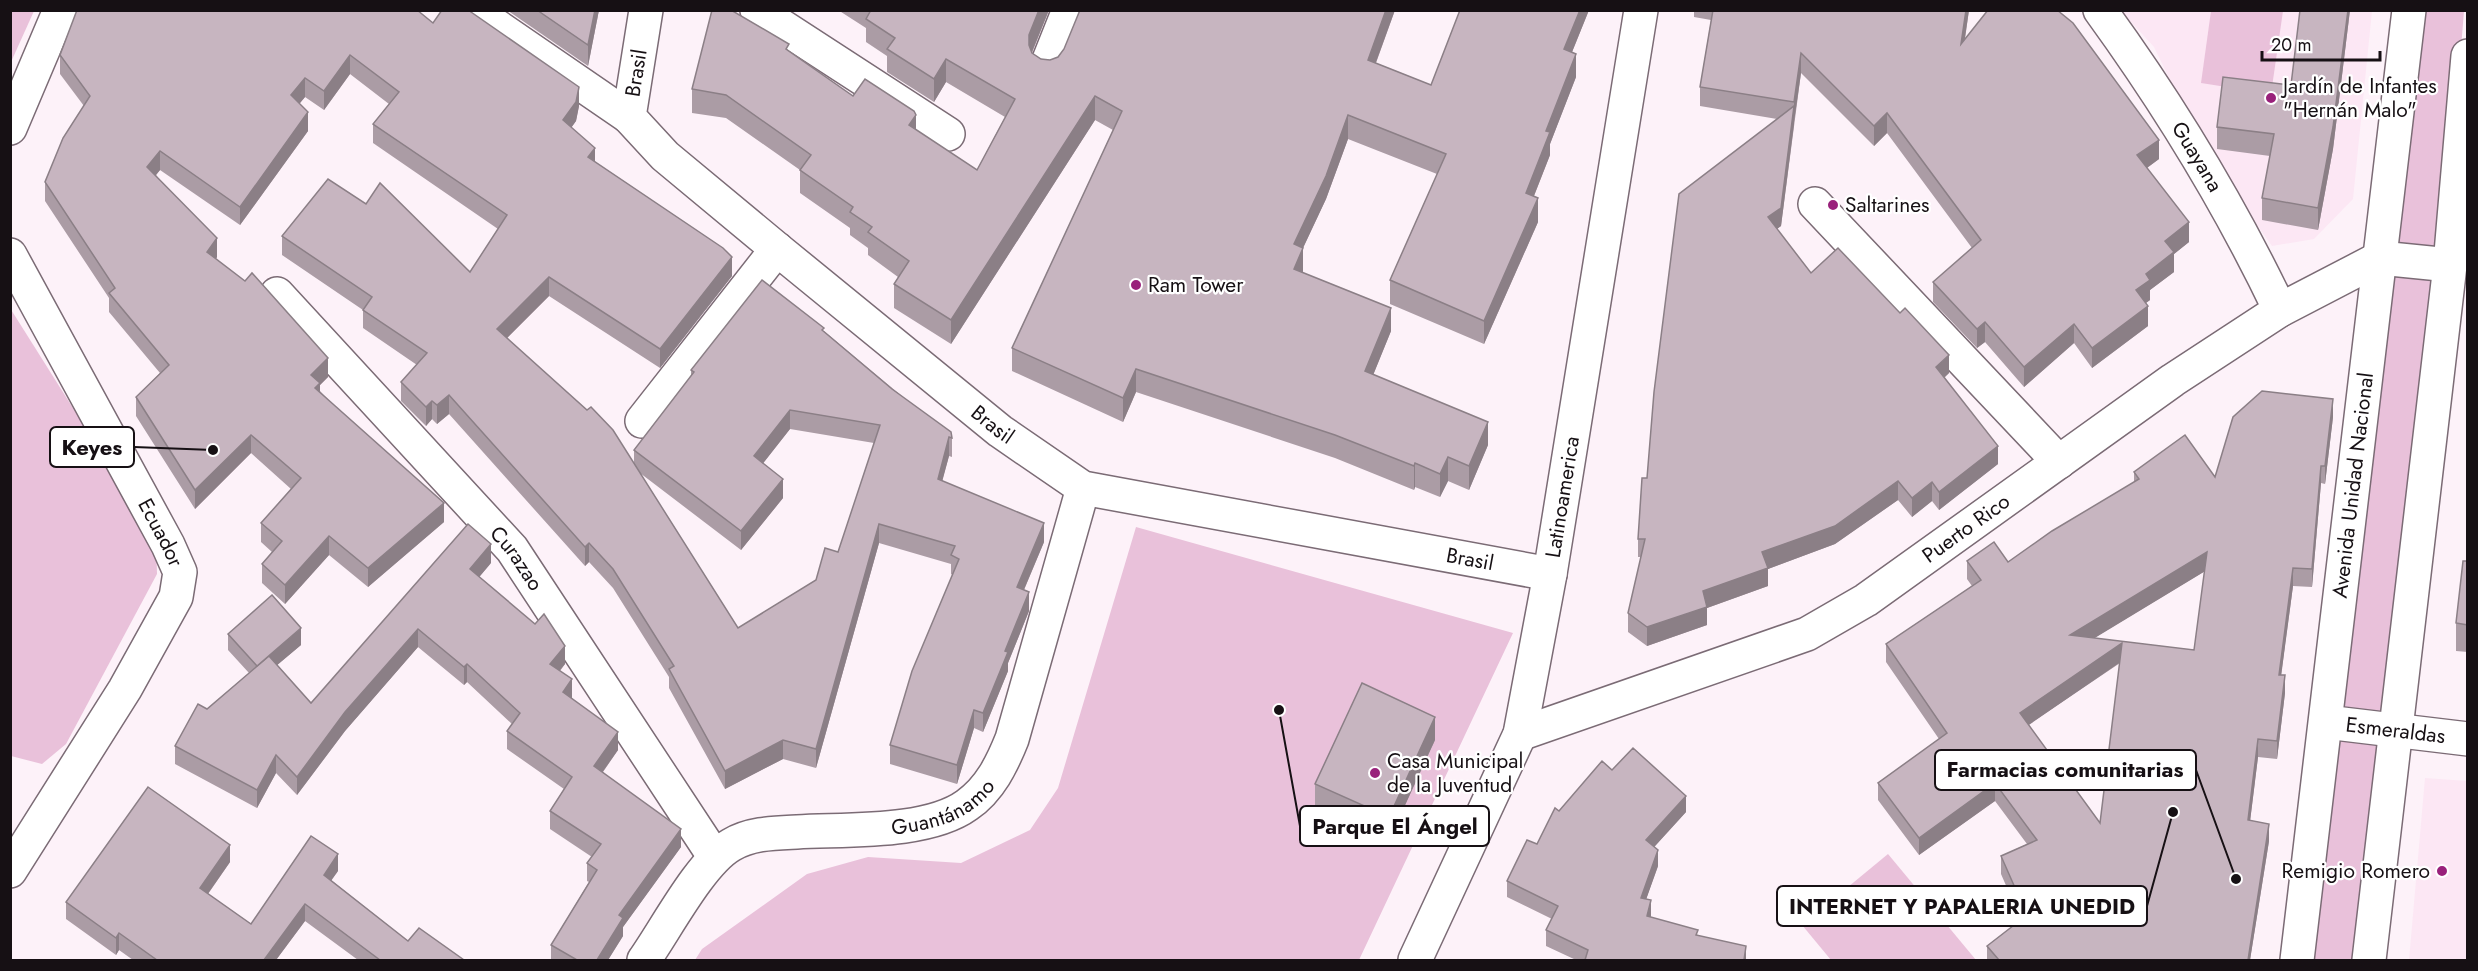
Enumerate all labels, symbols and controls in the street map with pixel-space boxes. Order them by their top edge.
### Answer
scale bar [2262,24,2380,62]
text: 20 m [2271,32,2311,58]
street label: Brasil [617,47,655,99]
place label: Jardín de Infantes "Hernán Malo" [2280,71,2437,125]
marker: Jardín de Infantes "Hernán Malo" [2264,91,2278,105]
street label: Guayana [2164,116,2230,198]
place label: Saltarines [1845,190,1930,220]
marker: Saltarines [1826,198,1840,212]
place label: Ram Tower [1148,270,1244,300]
marker: Ram Tower [1129,278,1143,292]
street label: Avenida Unidad Nacional [2325,371,2381,600]
street label: Brasil [964,398,1020,451]
callout: Keyes [50,427,134,467]
text: Keyes [62,431,122,463]
street label: Latinoamerica [1538,434,1587,560]
street label: Puerto Rico [1916,487,2016,570]
street label: Ecuador [130,493,191,572]
street label: Curazao [483,519,550,597]
street label: Brasil [1444,540,1496,578]
street label: Esmeraldas [2344,709,2447,751]
place label: Casa Municipal de la Juventud [1387,746,1523,800]
callout: Farmacias comunitarias [1935,750,2196,790]
text: Farmacias comunitarias [1947,753,2183,785]
marker: Casa Municipal de la Juventud [1368,766,1382,780]
street label: Guantánamo [890,772,1002,843]
callout: Parque El Ángel [1300,806,1489,846]
text: Parque El Ángel [1312,810,1478,842]
place label: Remigio Romero [2282,856,2430,886]
marker: Remigio Romero [2435,864,2449,878]
callout: INTERNET Y PAPALERIA UNEDID [1777,886,2147,926]
text: INTERNET Y PAPALERIA UNEDID [1789,890,2135,922]

